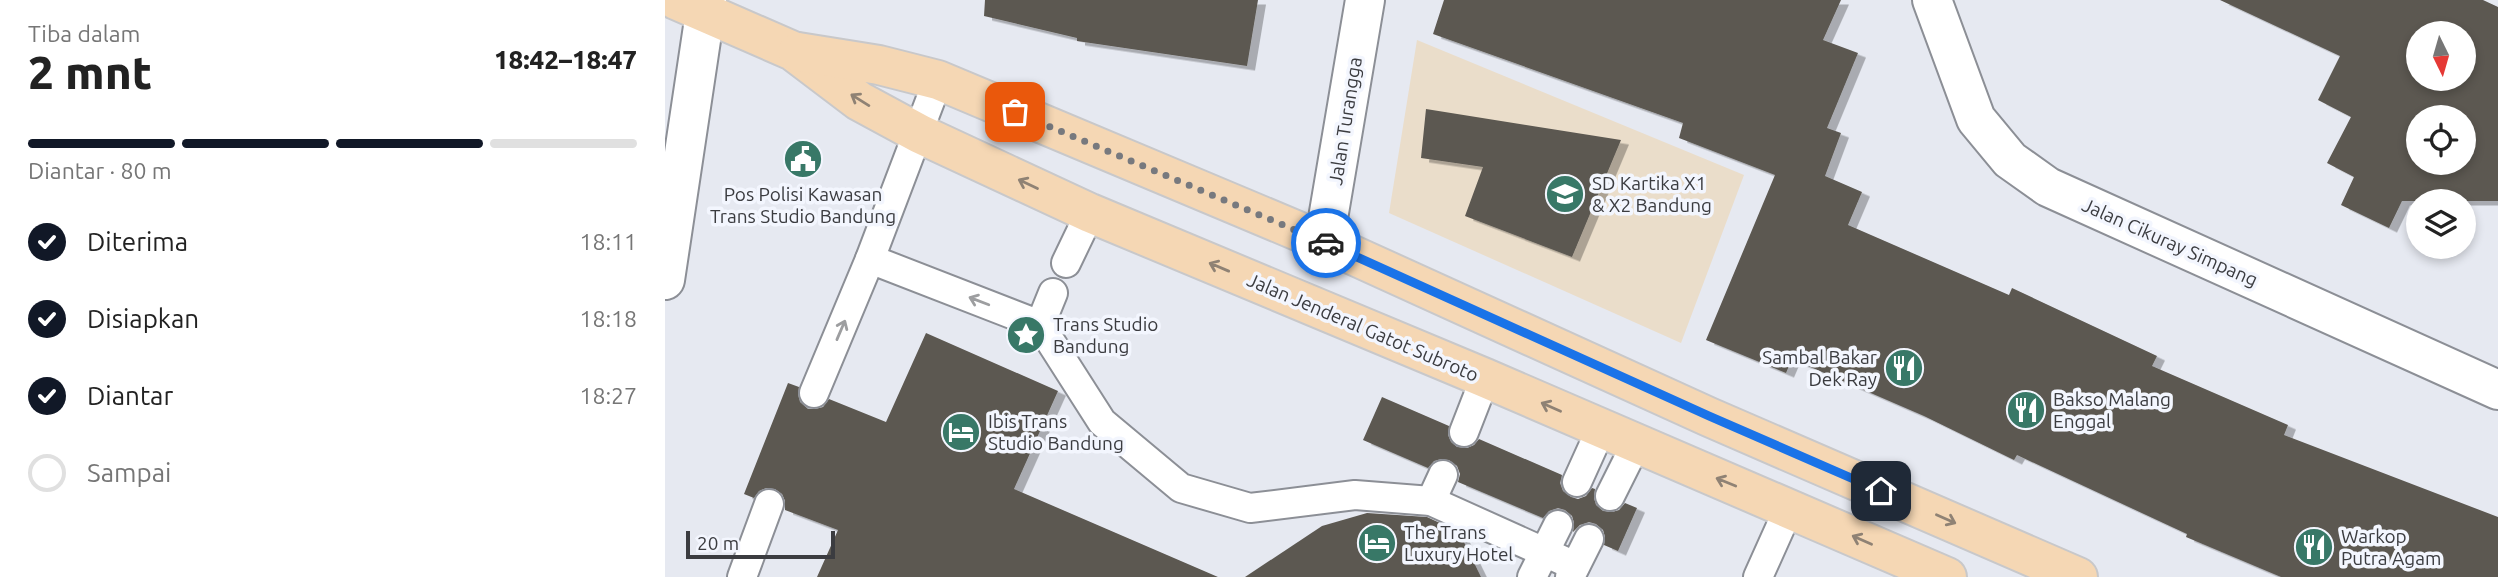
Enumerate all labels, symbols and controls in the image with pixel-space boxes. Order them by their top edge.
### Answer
text: Tiba dalam [28,21,140,46]
north arrow [2406,21,2476,91]
map controls [2406,21,2476,259]
text: 18:42–18:47 [494,45,637,74]
text: 2 mnt [28,46,152,98]
street label: Jalan Turangga [1324,55,1366,187]
pin [985,82,1045,142]
one-way arrow [851,93,870,108]
icon: bag [996,93,1034,131]
button: locate [2406,105,2476,175]
public building icon: Pos Polisi Kawasan Trans Studio Bandung [782,138,824,180]
text: Diantar · 80 m [28,158,172,183]
place label: SD Kartika X1 & X2 Bandung [1592,172,1712,216]
school or university icon: SD Kartika X1 & X2 Bandung [1544,173,1586,215]
one-way arrow [1018,177,1039,190]
place label: Pos Polisi Kawasan Trans Studio Bandung [710,183,896,227]
button: layers [2406,189,2476,259]
street label: Jalan Cikuray Simpang [2079,193,2261,291]
courier [1291,208,1361,278]
icon: check [28,223,66,261]
icon: car [1307,224,1345,262]
text: Diterima [87,227,188,256]
text: 18:11 [579,229,637,254]
one-way arrow [1209,259,1230,272]
street label: Jalan Jenderal Gatot Subroto [1244,268,1482,386]
one-way arrow [968,293,990,306]
icon: check [28,300,66,338]
text: Disiapkan [87,304,199,333]
text: 18:18 [579,306,637,331]
place label: Trans Studio Bandung [1053,313,1158,357]
place icon: Trans Studio Bandung [1005,314,1047,356]
one-way arrow [835,320,848,341]
place label: Sambal Bakar Dek Ray [1762,346,1877,390]
restaurant icon: Sambal Bakar Dek Ray [1883,347,1925,389]
icon: check [28,377,66,415]
text: Diantar [87,381,173,410]
text: 18:27 [579,383,637,408]
place label: Bakso Malang Enggal [2053,388,2171,432]
restaurant icon: Bakso Malang Enggal [2005,389,2047,431]
one-way arrow [1541,400,1562,413]
place label: Ibis Trans Studio Bandung [988,410,1124,454]
hotel icon: Ibis Trans Studio Bandung [940,411,982,453]
text: Sampai [87,458,171,487]
pin [1851,461,1911,521]
icon: home [1862,472,1900,510]
one-way arrow [1716,474,1737,487]
one-way arrow [1934,513,1956,526]
place label: The Trans Luxury Hotel [1404,521,1513,565]
hotel icon: The Trans Luxury Hotel [1356,522,1398,564]
place label: Warkop Putra Agam [2341,525,2441,569]
restaurant icon: Warkop Putra Agam [2293,526,2335,568]
scale bar [686,528,835,560]
text: 20 m [697,532,739,554]
one-way arrow [1852,533,1873,546]

